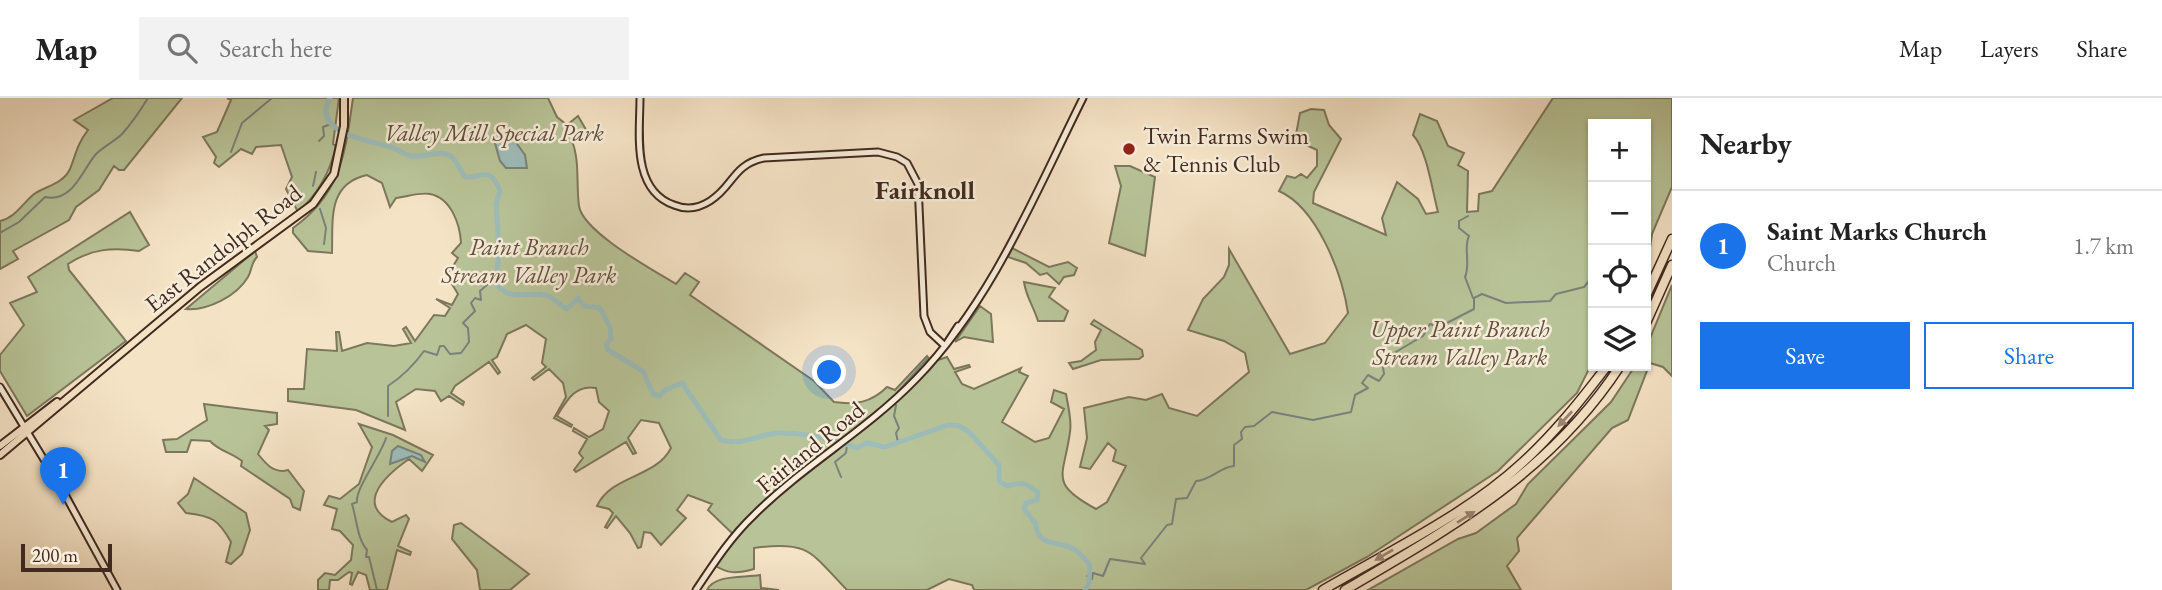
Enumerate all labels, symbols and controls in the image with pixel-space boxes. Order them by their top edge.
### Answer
search box [139,17,629,80]
text: Map [35,27,97,70]
icon: search [163,29,201,67]
text: Search here [219,31,332,65]
text: Map [1899,33,1942,64]
text: Layers [1980,33,2039,64]
text: Share [2077,33,2127,64]
park label: Valley Mill Special Park [384,117,604,148]
map controls [1588,119,1651,371]
button: + [1588,119,1651,182]
place label: Twin Farms Swim & Tennis Club [1143,120,1309,179]
text: Nearby [1700,124,1792,163]
marker: Twin Farms Swim & Tennis Club [1121,141,1137,157]
district label: Fairknoll [875,173,975,207]
street label: East Randolph Road [138,177,308,319]
button: − [1588,182,1651,245]
text: Saint Marks Church [1767,214,1987,248]
park label: Paint Branch Stream Valley Park [441,231,616,290]
text: 1 [1717,231,1729,261]
text: 1.7 km [2073,231,2134,261]
button: locate [1588,245,1651,308]
text: Church [1767,248,1836,278]
button: layers [1588,308,1651,371]
park label: Upper Paint Branch Stream Valley Park [1370,313,1550,372]
button: Save [1700,322,1910,389]
button: Share [1924,322,2134,389]
your location [812,355,846,389]
street label: Fairland Road [750,393,871,500]
one-way arrow [1557,410,1573,428]
pin: 1 [40,447,86,505]
one-way arrow [1457,511,1476,524]
scale bar [21,541,112,573]
text: 200 m [32,543,78,568]
one-way arrow [1374,549,1393,561]

